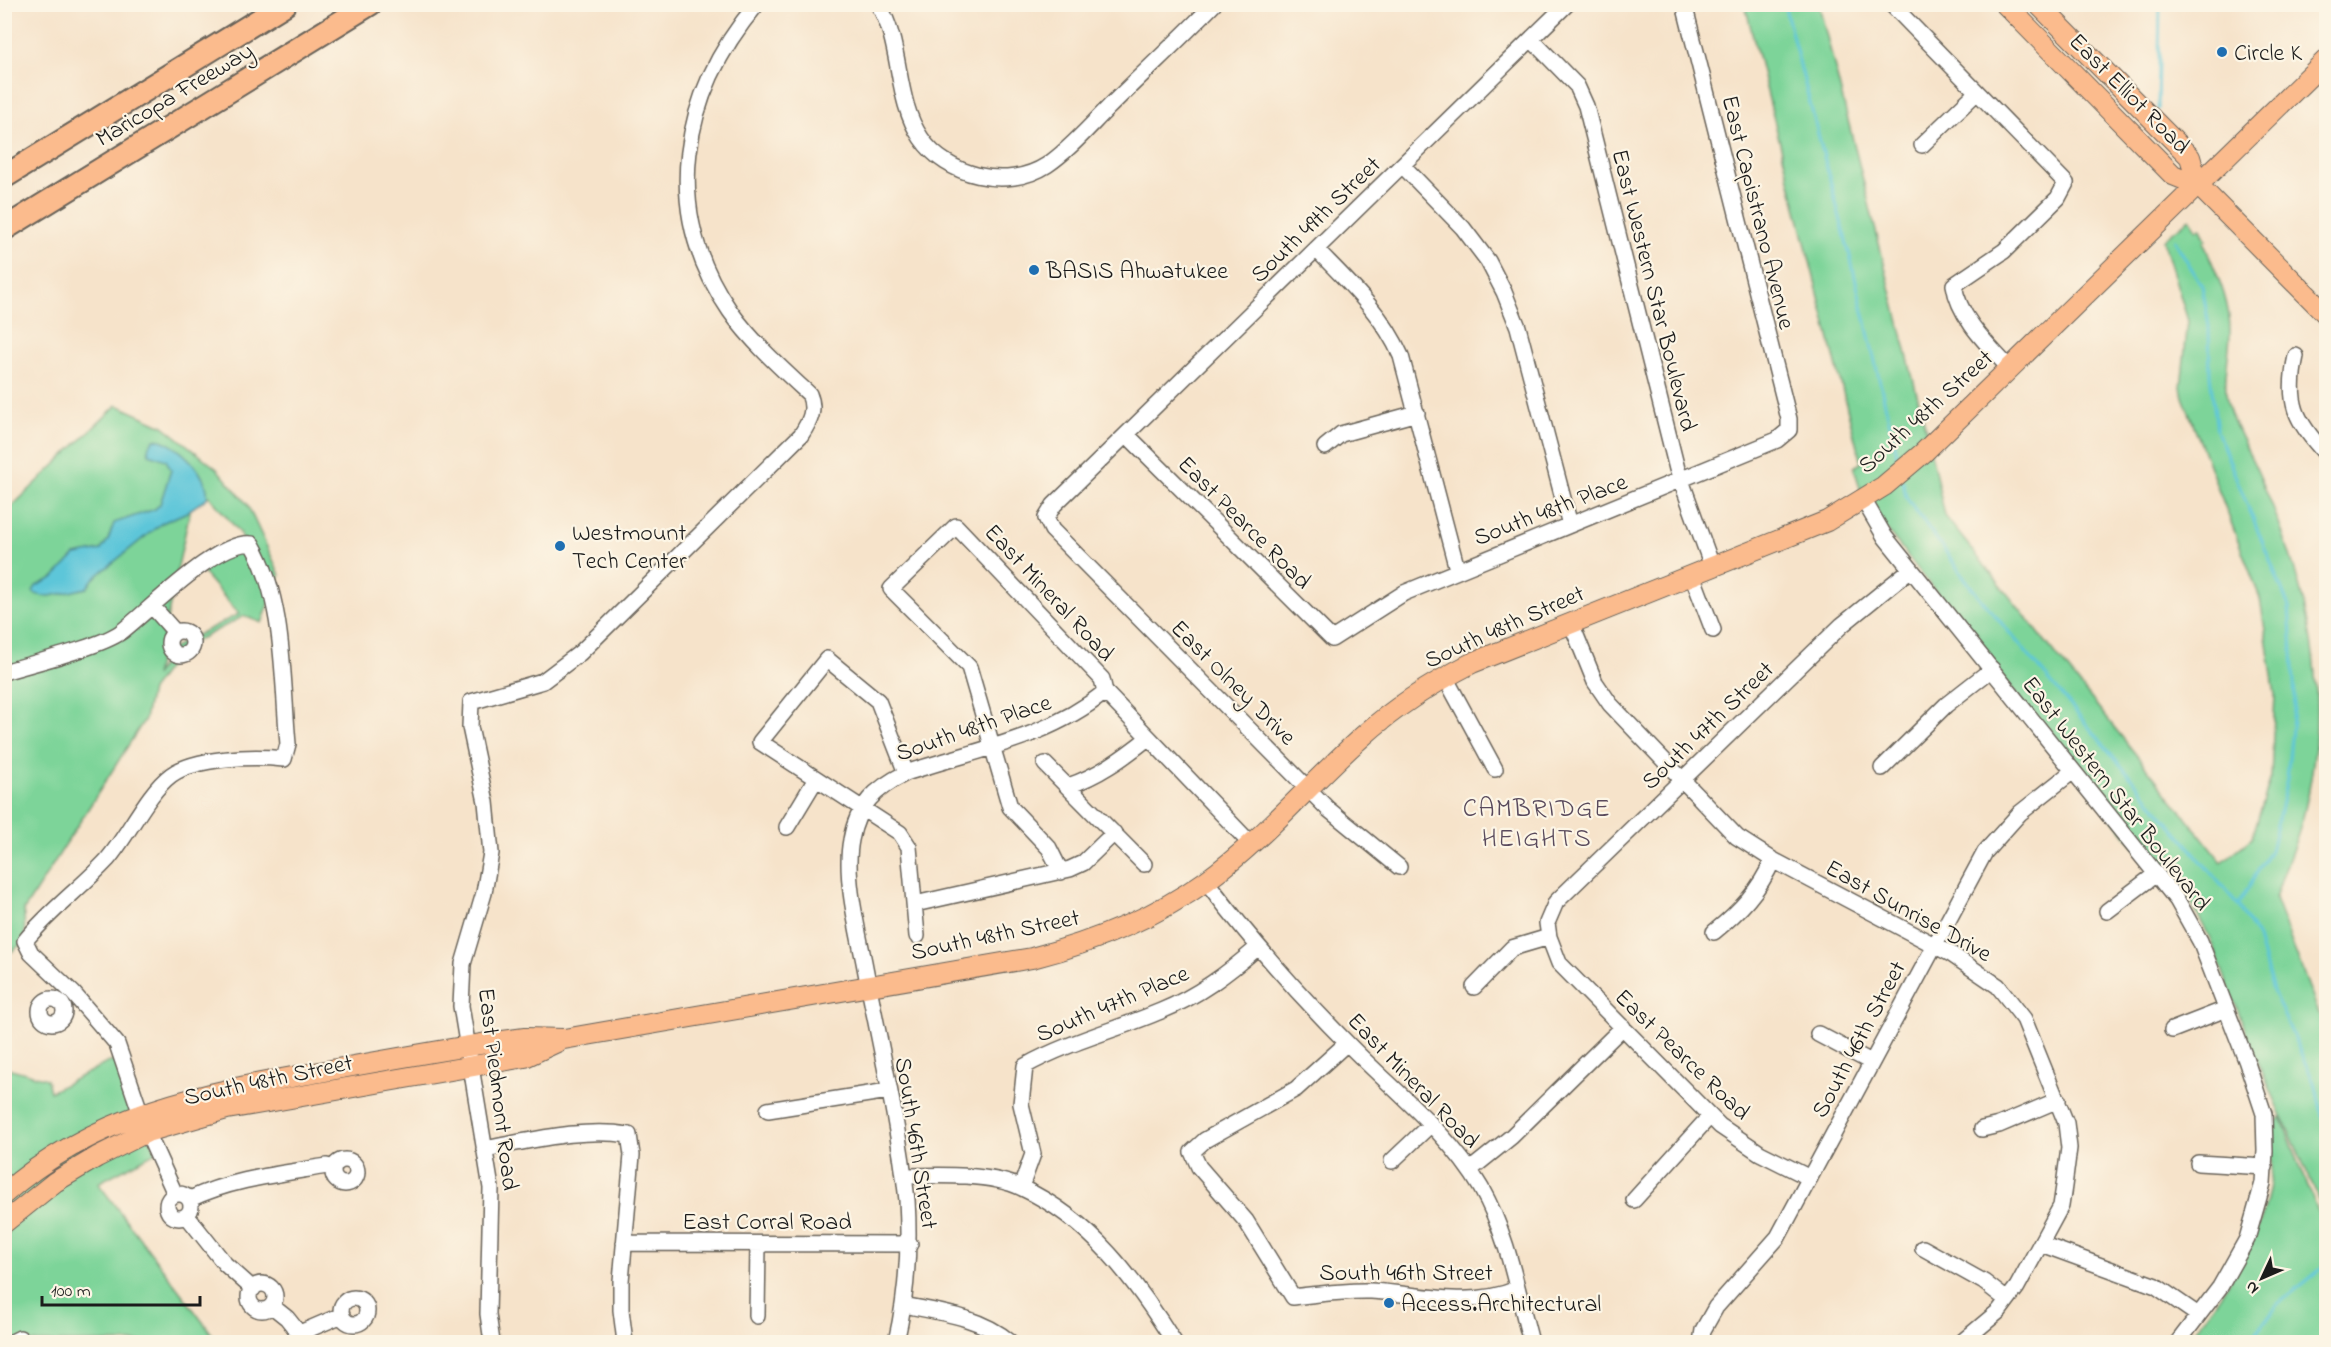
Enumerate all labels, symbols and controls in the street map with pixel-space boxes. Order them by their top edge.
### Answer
street label: East Elliot Road [2059,26,2197,164]
street label: Maricopa Freeway [90,35,262,158]
place label: Circle K [2234,37,2302,72]
marker: Circle K [2215,45,2229,59]
street label: East Capistrano Avenue [1711,92,1803,334]
street label: East Western Star Boulevard [1601,146,1705,436]
street label: South 49th Street [1243,149,1390,292]
place label: BASIS Ahwatukee [1045,255,1228,290]
marker: BASIS Ahwatukee [1027,263,1041,277]
street label: South 48th Street [1851,342,2002,483]
street label: East Pearce Road [1168,449,1319,599]
street label: South 48th Place [1469,466,1633,557]
place label: Westmount Tech Center [572,517,687,580]
street label: East Mineral Road [975,517,1122,671]
marker: Westmount Tech Center [553,539,567,553]
street label: South 48th Street [1419,577,1591,679]
street label: East Olney Drive [1161,613,1303,756]
street label: South 47th Street [1634,654,1783,799]
street label: East Western Star Boulevard [2012,670,2218,920]
street label: South 48th Place [891,686,1056,772]
district label: CAMBRIDGE HEIGHTS [1463,791,1611,859]
street label: East Sunrise Drive [1818,852,1998,973]
street label: South 48th Street [908,901,1083,971]
street label: South 46th Street [1804,955,1916,1125]
street label: South 47th Place [1031,957,1195,1053]
street label: East Pearce Road [1605,982,1757,1130]
street label: East Piedmont Road [467,986,526,1193]
street label: East Mineral Road [1338,1006,1487,1158]
street label: South 48th Street [181,1046,356,1116]
street label: South 46th Street [884,1055,945,1232]
street label: East Corral Road [682,1206,852,1241]
north arrow [2232,1248,2292,1308]
street label: South 46th Street [1319,1257,1493,1292]
scale bar [42,1269,200,1307]
text: N [2240,1275,2265,1299]
text: 100 m [51,1279,91,1305]
place label: Access.Architectural [1401,1288,1601,1323]
marker: Access.Architectural [1382,1296,1396,1310]

